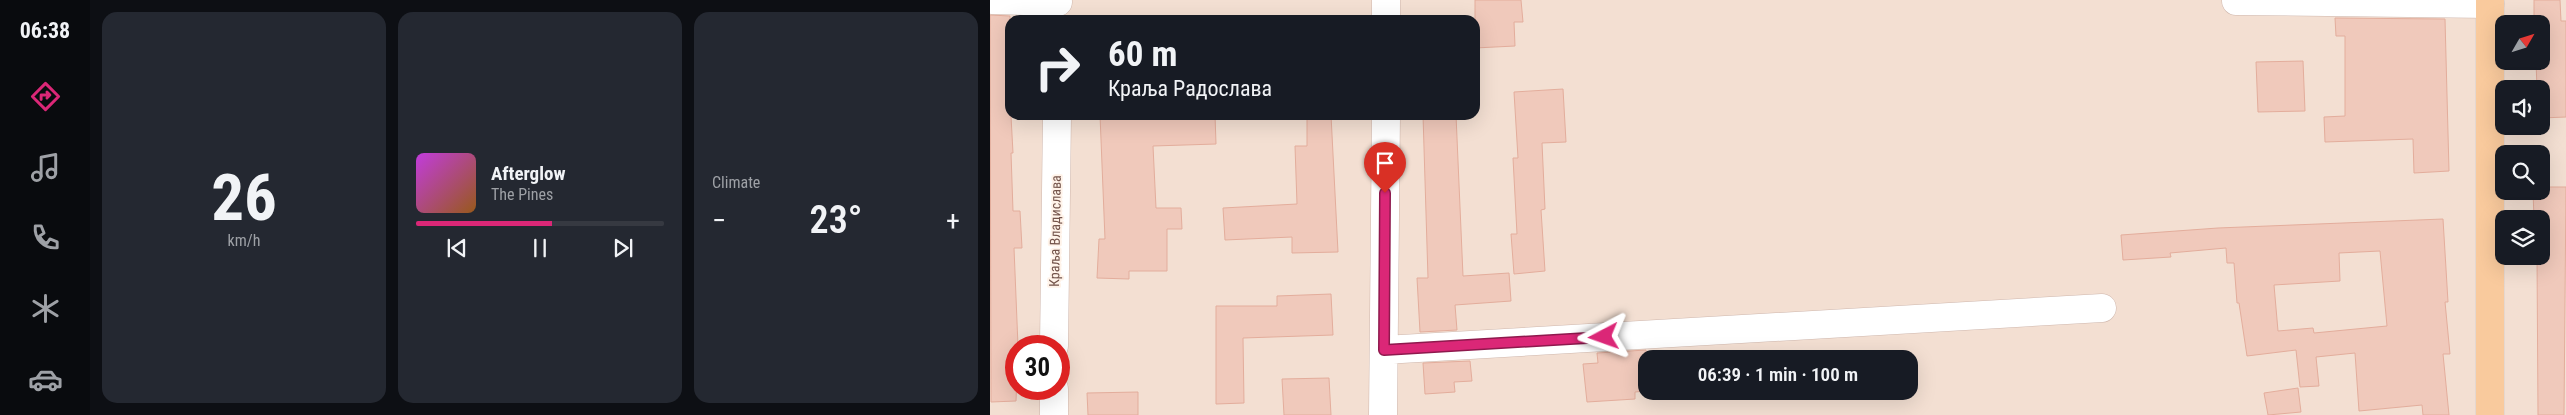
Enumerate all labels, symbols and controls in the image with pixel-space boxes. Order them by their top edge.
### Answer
north arrow [2495,15,2550,70]
map controls [2495,15,2550,265]
text: 06:38 [20,18,70,43]
text: 60 m [1108,34,1177,75]
icon: right [1025,35,1090,100]
text: Краља Радослава [1108,76,1272,101]
icon: directions [28,79,63,114]
button: sound [2495,80,2550,135]
pin [1364,142,1406,193]
button: search [2495,145,2550,200]
icon: arrive [1371,149,1399,177]
icon: music [28,150,63,185]
text: 26 [211,160,277,236]
text: Afterglow [491,162,565,185]
text: Climate [712,173,760,192]
street label: Краља Владислава [1046,175,1064,287]
text: The Pines [491,185,553,204]
text: 23° [810,198,862,242]
text: − [712,204,726,237]
text: + [946,204,960,237]
button: layers [2495,210,2550,265]
icon: phone [28,220,63,255]
text: km/h [228,231,260,250]
icon: previous [443,234,471,262]
icon: pause [526,234,554,262]
icon: next [609,234,637,262]
icon: climate [28,291,63,326]
position arrow [1577,310,1629,362]
speed limit sign: 30 [1005,335,1070,400]
icon: car [28,362,63,397]
text: 06:39 · 1 min · 100 m [1698,363,1858,386]

